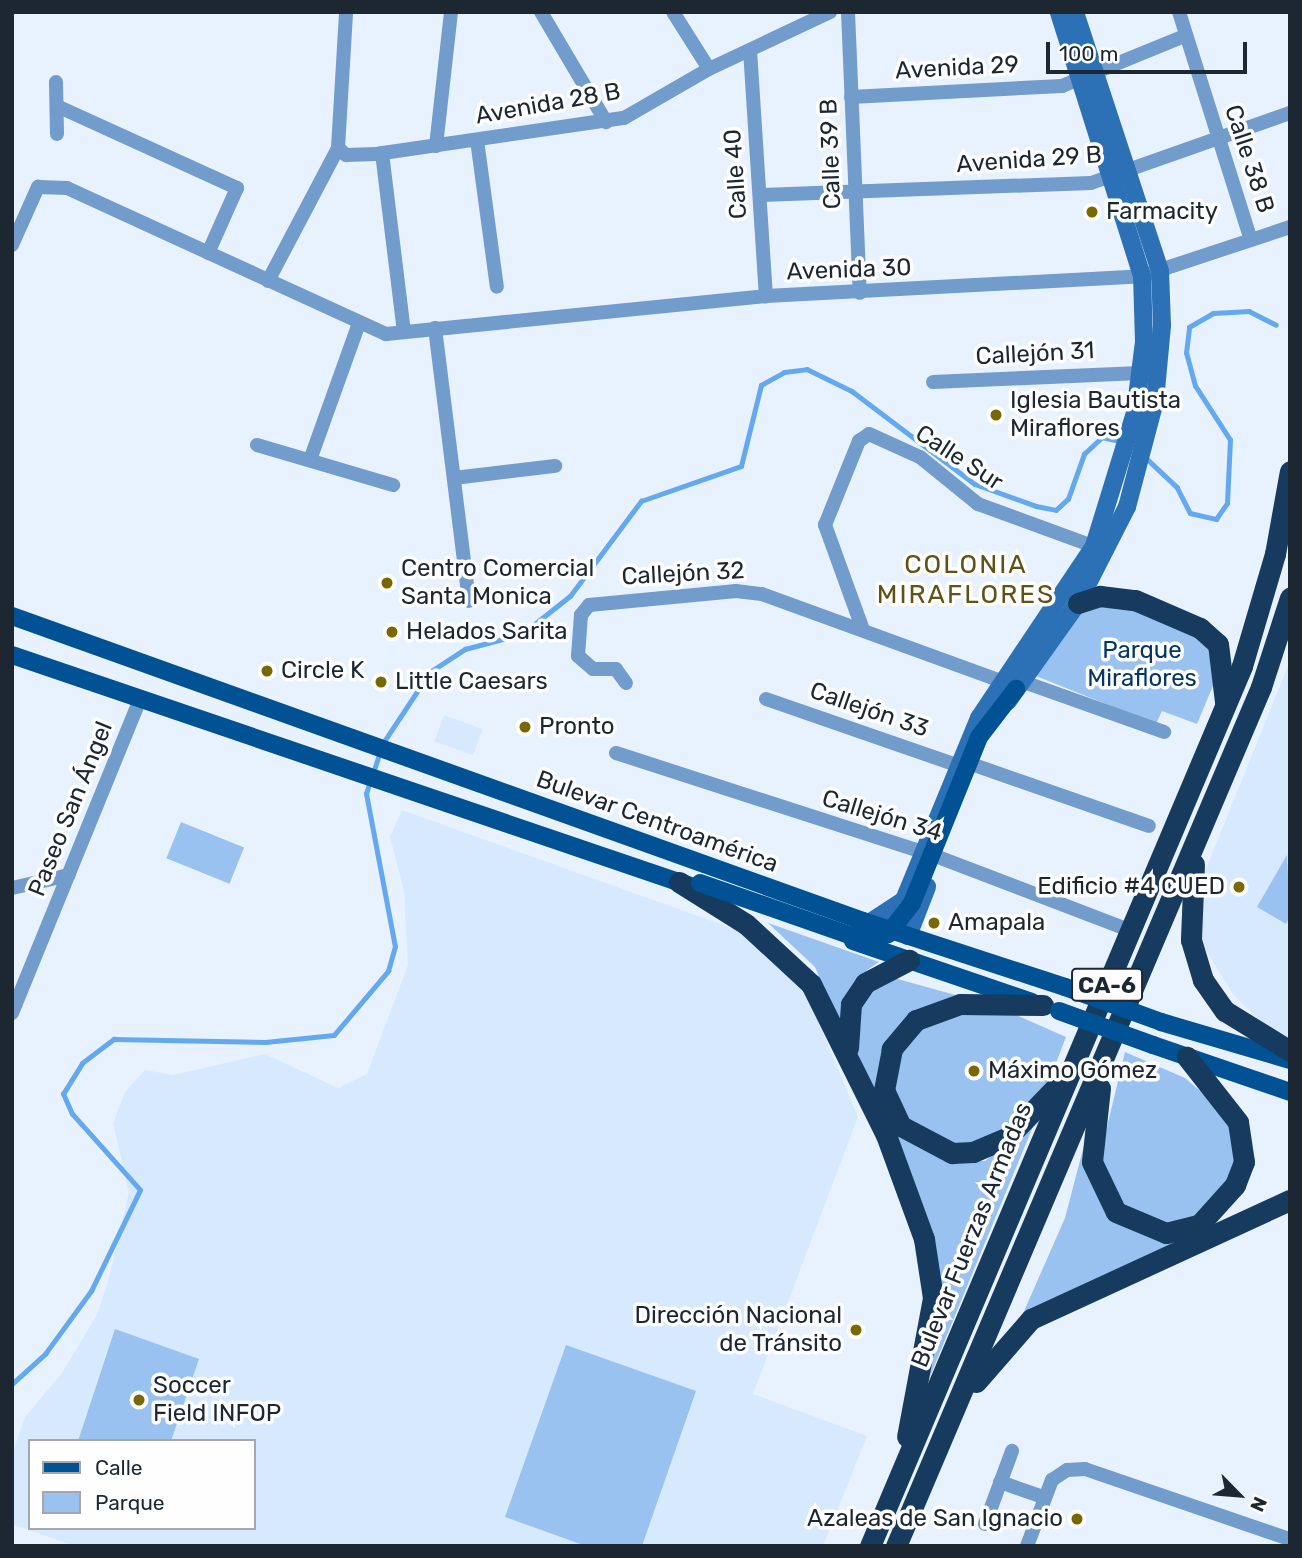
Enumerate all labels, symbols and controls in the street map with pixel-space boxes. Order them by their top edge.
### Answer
scale bar [1050,28,1251,72]
text: 100 m [1059,41,1118,66]
street label: Avenida 29 [894,50,1020,86]
street label: Avenida 28 B [473,77,623,131]
street label: Calle 39 B [815,98,847,210]
street label: Calle 38 B [1218,101,1280,217]
street label: Calle 40 [718,128,754,220]
street label: Avenida 29 B [955,141,1103,179]
place label: Farmacity [1106,198,1218,226]
marker: Farmacity [1084,204,1100,220]
street label: Avenida 30 [786,253,912,287]
street label: Callejón 31 [975,337,1095,371]
place label: Iglesia Bautista Miraflores [1010,387,1181,443]
marker: Iglesia Bautista Miraflores [988,407,1004,423]
street label: Calle Sur [910,419,1008,497]
district label: COLONIA MIRAFLORES [878,549,1054,610]
place label: Centro Comercial Santa Monica [401,555,594,611]
street label: Callejón 32 [621,556,745,592]
marker: Centro Comercial Santa Monica [379,575,395,591]
place label: Helados Sarita [406,618,568,646]
marker: Helados Sarita [384,624,400,640]
park label: Parque Miraflores [1087,637,1197,693]
place label: Circle K [281,657,365,685]
marker: Circle K [259,663,275,679]
place label: Little Caesars [395,668,548,696]
marker: Little Caesars [373,674,389,690]
street label: Callejón 33 [806,676,932,744]
place label: Pronto [539,713,615,741]
street label: Paseo San Ángel [23,717,119,901]
marker: Pronto [517,719,533,735]
street label: Bulevar Centroamérica [532,765,782,879]
street label: Callejón 34 [819,784,945,848]
place label: Edificio #4 CUED [1037,873,1225,901]
marker: Edificio #4 CUED [1231,879,1247,895]
place label: Amapala [948,909,1045,937]
marker: Amapala [926,915,942,931]
road number: CA-6 [1070,966,1144,1004]
place label: Máximo Gómez [988,1057,1157,1085]
marker: Máximo Gómez [966,1063,982,1079]
street label: Bulevar Fuerzas Armadas [905,1098,1039,1372]
place label: Dirección Nacional de Tránsito [634,1302,842,1358]
marker: Dirección Nacional de Tránsito [848,1322,864,1338]
place label: Soccer Field INFOP [153,1372,281,1428]
marker: Soccer Field INFOP [131,1392,147,1408]
legend [28,1439,256,1530]
text: Calle [95,1455,143,1480]
north arrow [1204,1460,1274,1530]
text: Parque [95,1490,165,1515]
text: N [1245,1493,1272,1515]
place label: Azaleas de San Ignacio [807,1505,1063,1533]
marker: Azaleas de San Ignacio [1069,1511,1085,1527]

